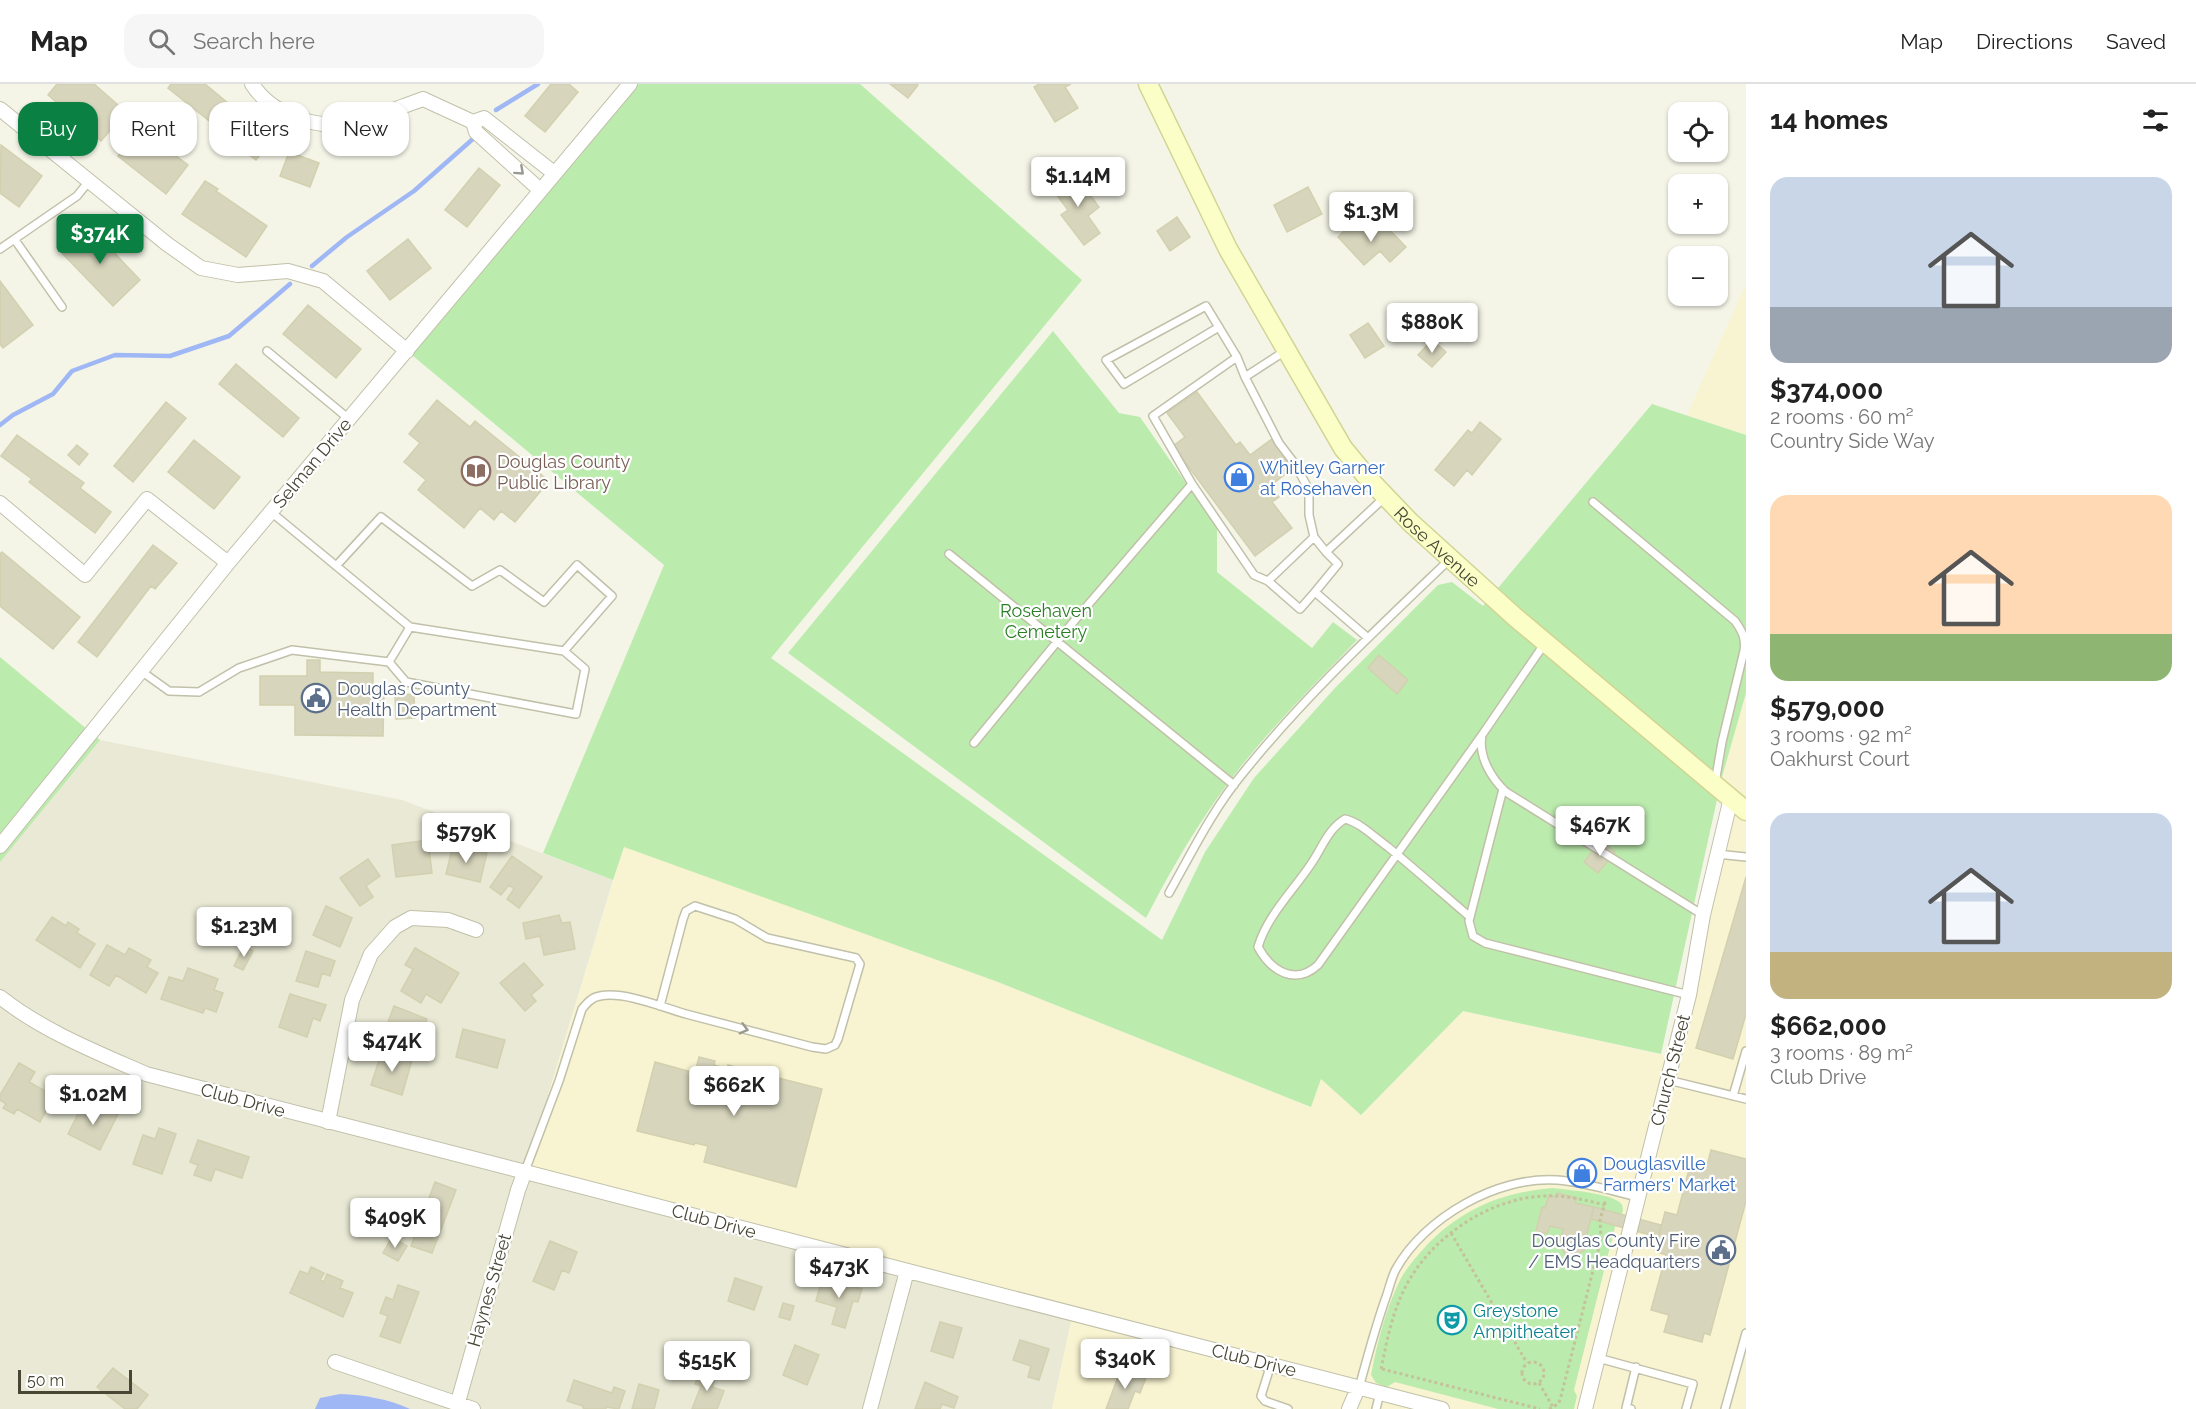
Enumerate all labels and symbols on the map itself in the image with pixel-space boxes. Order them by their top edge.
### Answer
pin: $1.14M [1029,157,1127,208]
one-way arrow [513,164,523,175]
pin: $1.3M [1329,192,1413,243]
pin: $374K [58,214,142,265]
pin: $880K [1390,303,1474,354]
street label: Selman Drive [268,413,356,512]
place label: Douglas County Public Library [497,451,631,493]
library icon: Douglas County Public Library [460,455,492,487]
place label: Whitley Garner at Rosehaven [1260,457,1385,499]
shop icon: Whitley Garner at Rosehaven [1223,461,1255,493]
street label: Rose Avenue [1390,502,1485,591]
park label: Rosehaven Cemetery [1000,600,1092,642]
place label: Douglas County Health Department [337,678,497,720]
public building icon: Douglas County Health Department [300,682,332,714]
pin: $467K [1558,806,1642,857]
pin: $579K [424,813,508,864]
pin: $1.23M [195,907,293,958]
street label: Church Street [1646,1012,1694,1128]
pin: $474K [350,1022,434,1073]
one-way arrow [739,1022,749,1034]
pin: $662K [692,1066,776,1117]
pin: $1.02M [44,1075,142,1126]
street label: Club Drive [198,1079,288,1121]
place label: Douglasville Farmers' Market [1603,1153,1736,1195]
shop icon: Douglasville Farmers' Market [1566,1157,1598,1189]
pin: $409K [353,1198,437,1249]
street label: Club Drive [669,1200,759,1242]
place label: Douglas County Fire / EMS Headquarters [1528,1230,1700,1272]
street label: Haynes Street [463,1231,515,1349]
public building icon: Douglas County Fire / EMS Headquarters [1705,1234,1737,1266]
pin: $473K [797,1248,881,1299]
place label: Greystone Ampitheater [1473,1300,1577,1342]
theatre icon: Greystone Ampitheater [1436,1304,1468,1336]
pin: $340K [1083,1339,1167,1390]
street label: Club Drive [1209,1339,1299,1381]
pin: $515K [665,1341,749,1392]
scale bar [18,1367,132,1394]

